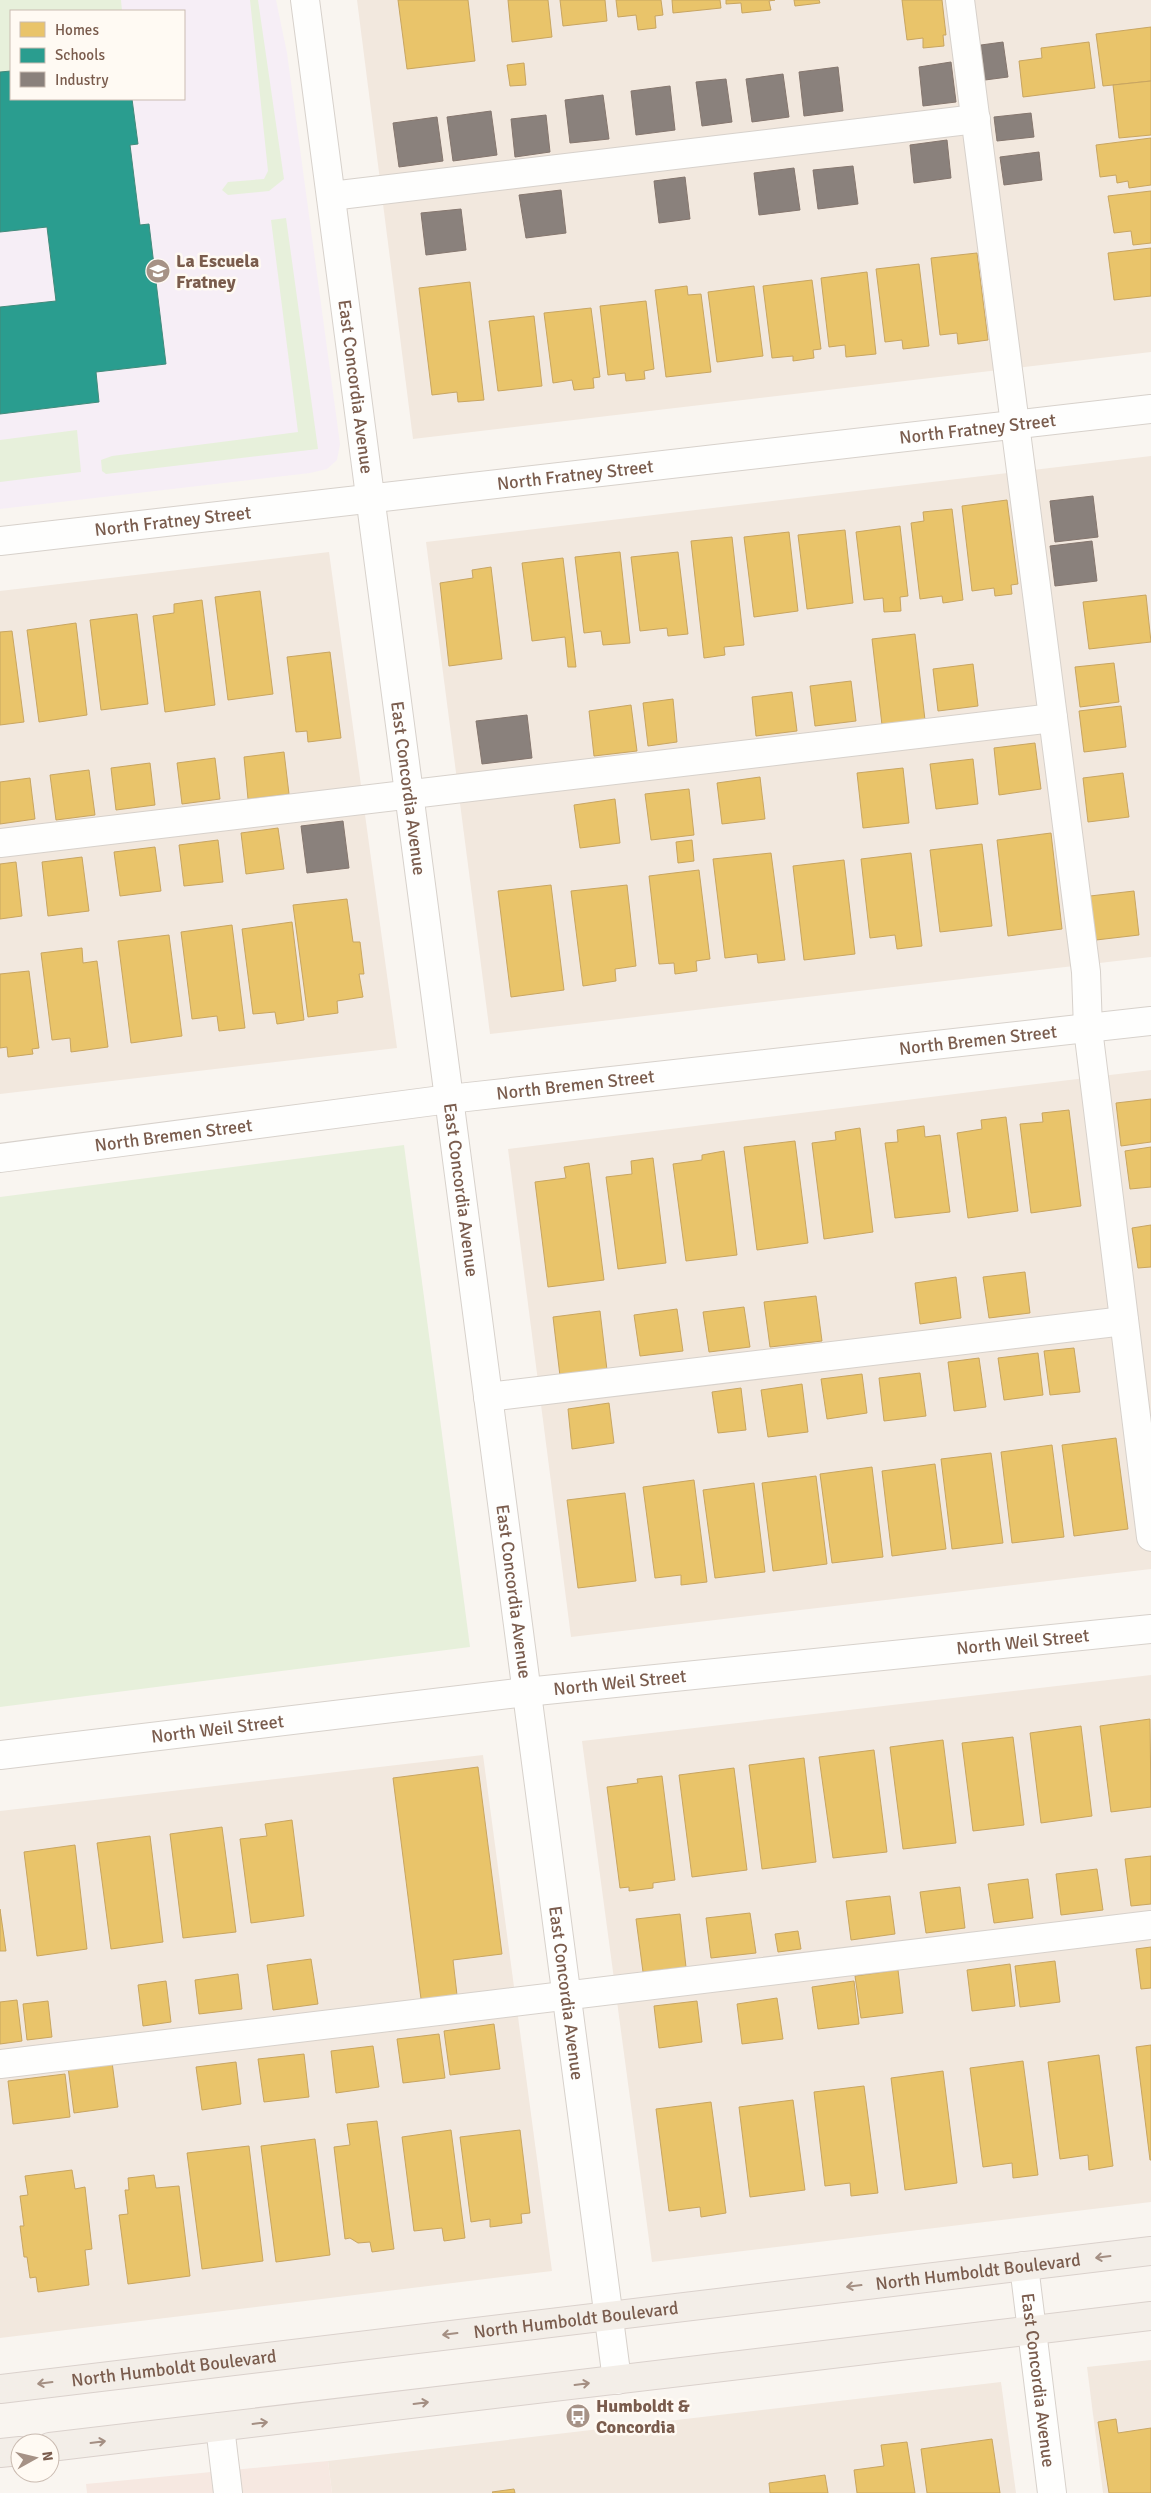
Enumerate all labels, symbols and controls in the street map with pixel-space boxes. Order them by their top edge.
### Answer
legend [10,10,185,100]
text: Homes [55,21,99,39]
text: Schools [55,46,106,64]
text: Industry [55,71,108,89]
place label: La Escuela Fratney [176,250,259,293]
school or university icon: La Escuela Fratney [145,258,171,284]
street label: East Concordia Avenue [333,298,378,475]
street label: North Fratney Street [898,409,1057,449]
street label: North Fratney Street [496,455,655,495]
street label: North Fratney Street [93,501,252,541]
street label: East Concordia Avenue [386,700,431,877]
street label: North Bremen Street [898,1021,1058,1060]
street label: North Bremen Street [495,1065,655,1105]
street label: East Concordia Avenue [439,1101,483,1278]
street label: North Bremen Street [93,1114,254,1156]
street label: East Concordia Avenue [491,1503,536,1680]
street label: North Weil Street [955,1624,1090,1660]
street label: North Weil Street [552,1665,687,1700]
street label: North Weil Street [150,1710,285,1748]
street label: East Concordia Avenue [544,1905,589,2081]
street label: North Humboldt Boulevard [874,2249,1082,2295]
one-way arrow [1095,2252,1111,2262]
one-way arrow [847,2281,863,2291]
street label: East Concordia Avenue [1016,2292,1060,2469]
street label: North Humboldt Boulevard [472,2297,680,2343]
one-way arrow [442,2329,458,2339]
street label: North Humboldt Boulevard [70,2345,277,2391]
one-way arrow [37,2378,53,2388]
one-way arrow [574,2379,590,2389]
place label: Humboldt & Concordia [596,2395,690,2438]
one-way arrow [413,2398,429,2408]
bus stop icon: Humboldt & Concordia [565,2403,591,2429]
one-way arrow [251,2418,267,2428]
north arrow [10,2433,60,2483]
one-way arrow [90,2437,106,2447]
text: N [38,2450,56,2462]

